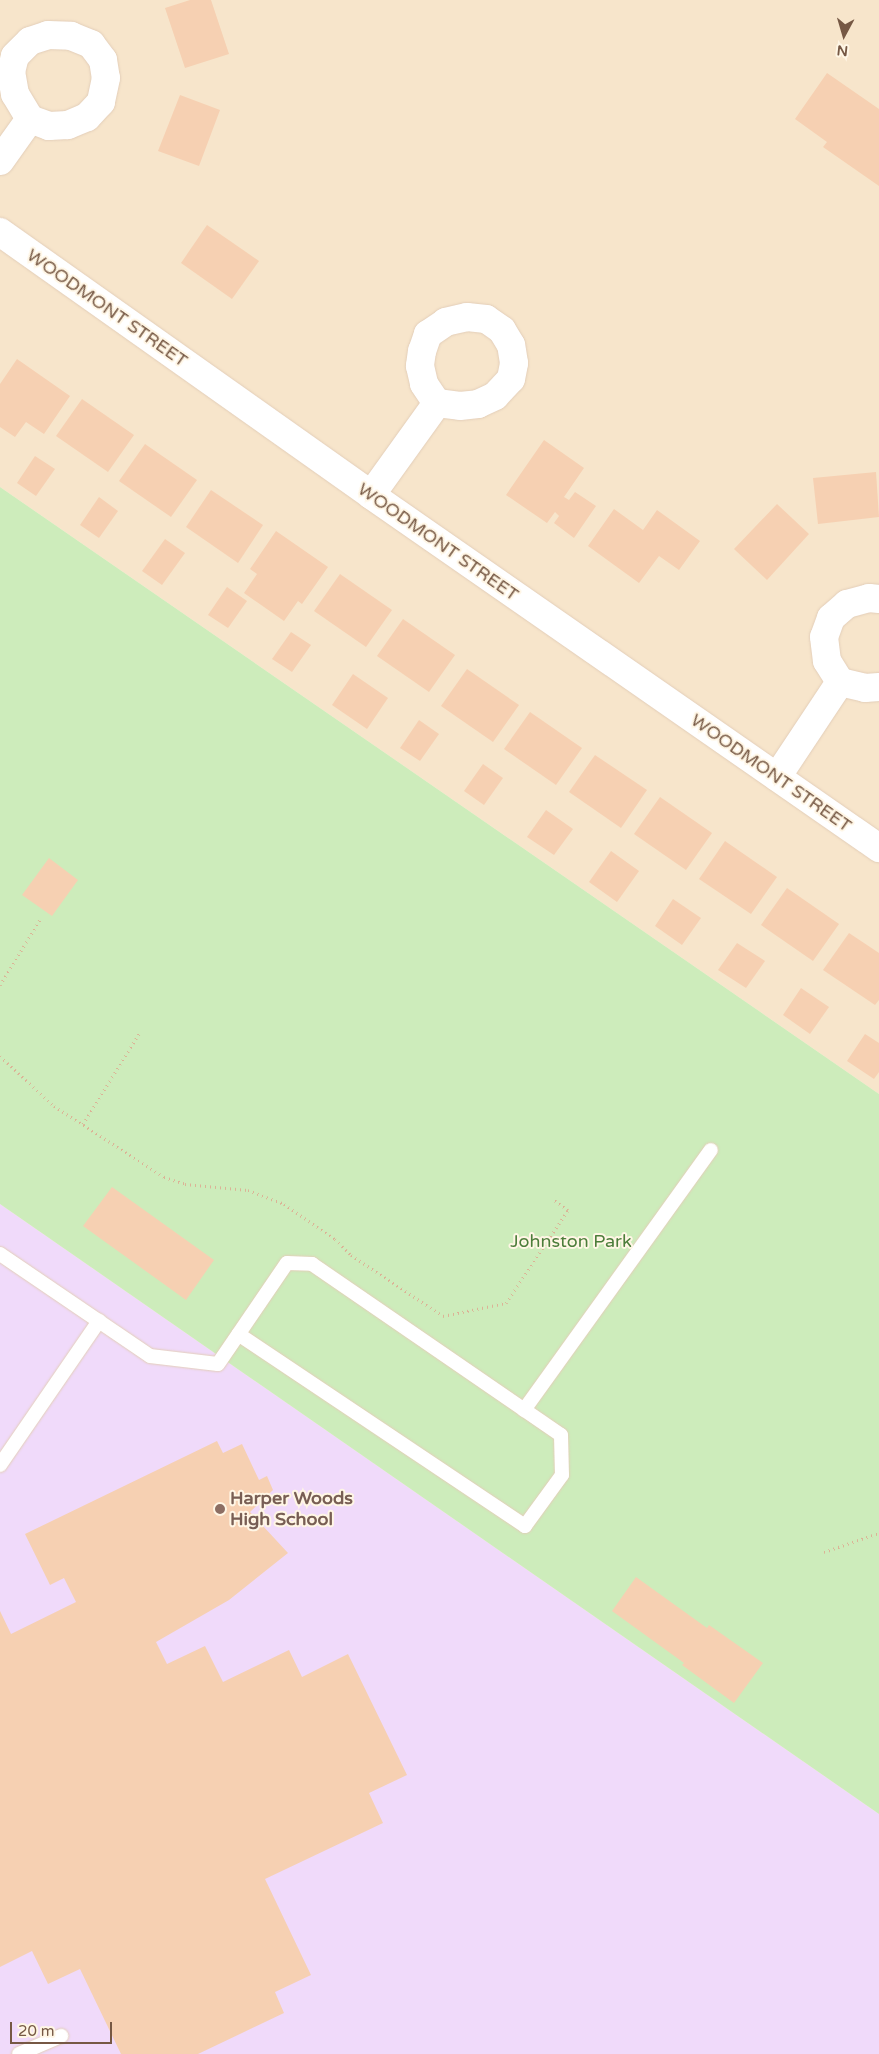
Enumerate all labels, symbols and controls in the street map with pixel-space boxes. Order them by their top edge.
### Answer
north arrow [819,10,869,60]
text: N [836,41,849,59]
street label: WOODMONT STREET [23,244,191,372]
street label: WOODMONT STREET [354,478,522,606]
street label: WOODMONT STREET [687,709,855,837]
park label: Johnston Park [510,1230,632,1252]
place label: Harper Woods High School [230,1488,353,1530]
marker: Harper Woods High School [214,1503,226,1515]
scale bar [12,2012,115,2044]
text: 20 m [18,2022,55,2040]

